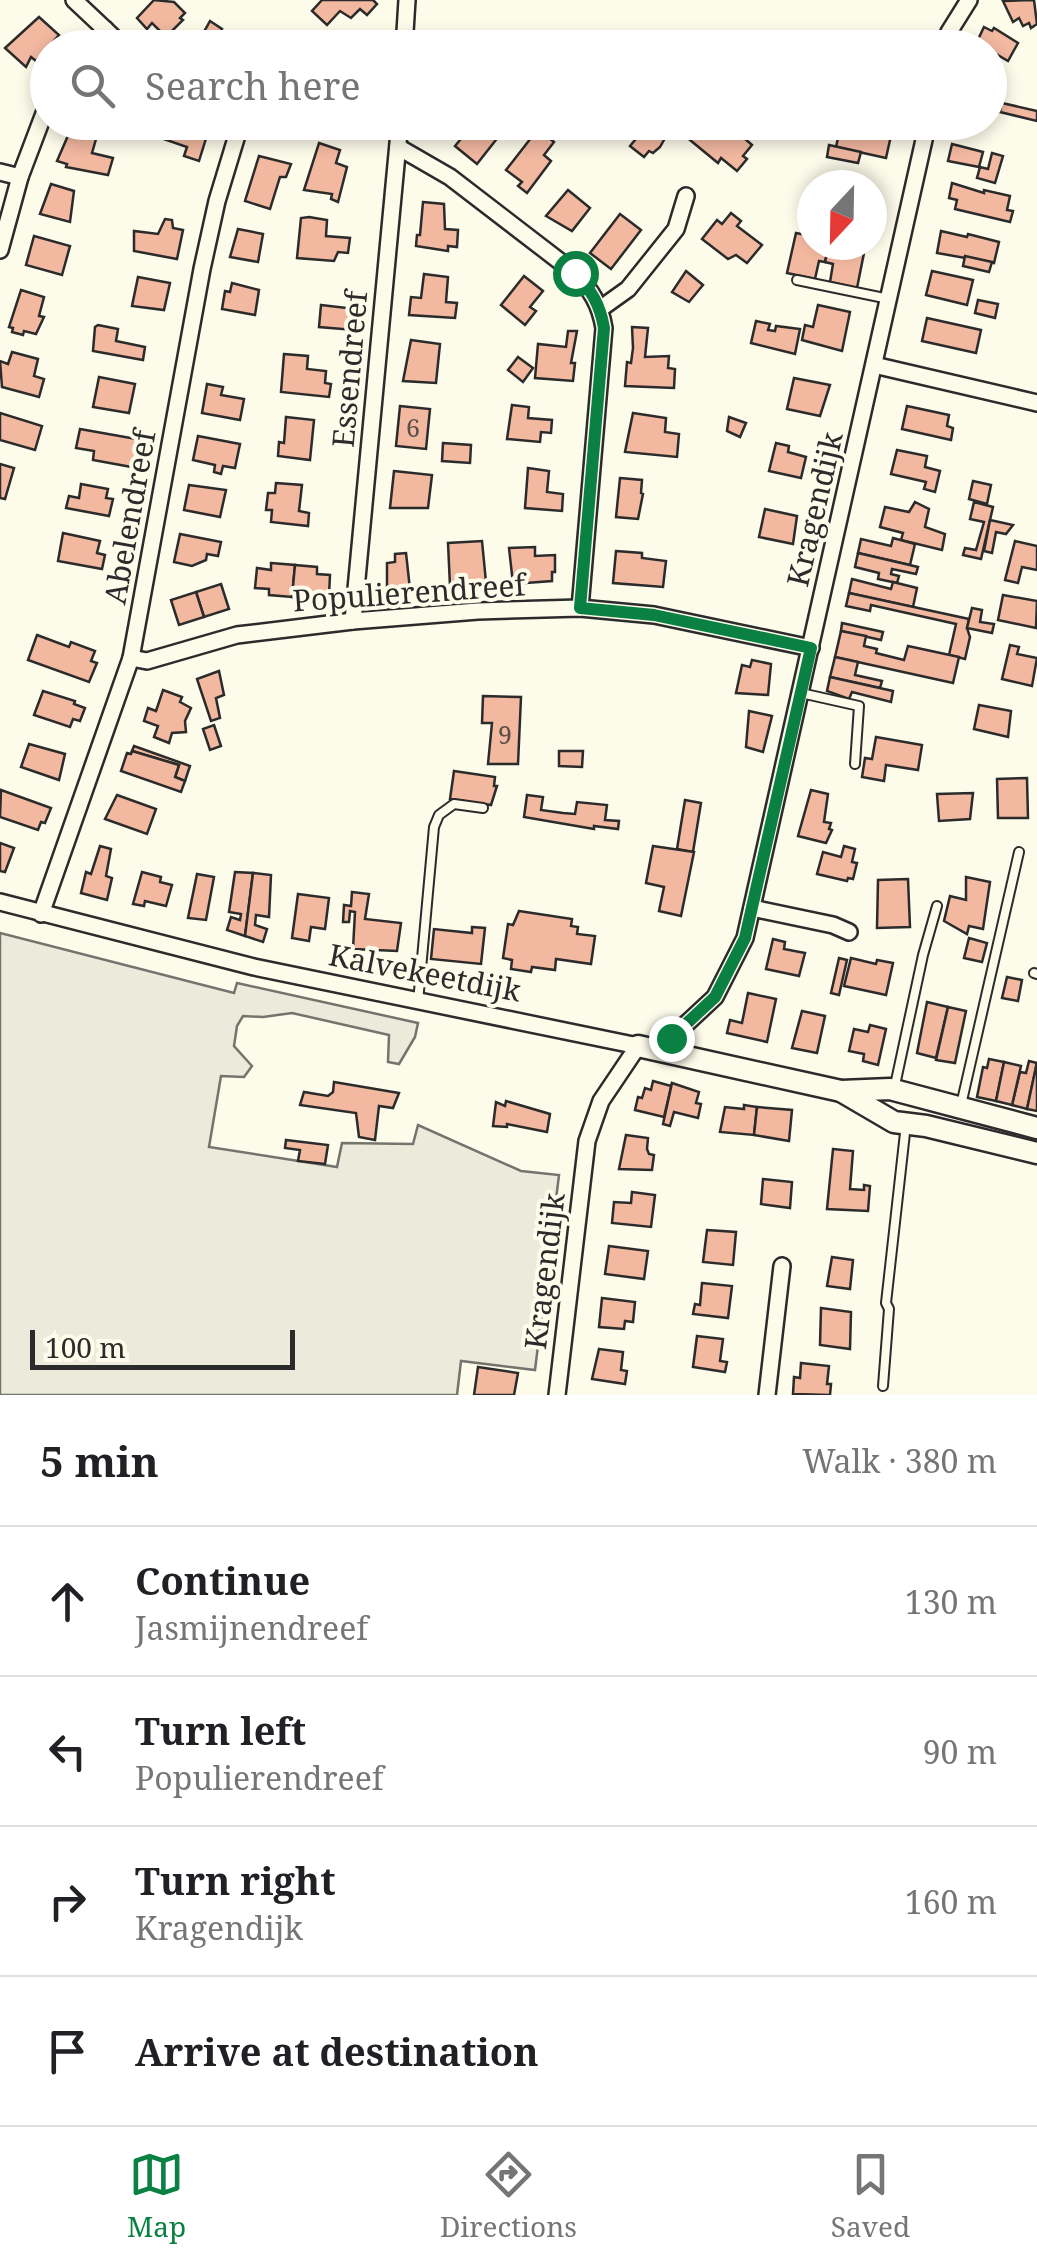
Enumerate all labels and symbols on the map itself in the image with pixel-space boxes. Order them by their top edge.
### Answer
north arrow [797,170,887,260]
route start [553,251,599,297]
street label: Essendreef [322,286,377,449]
house number: 6 [406,410,420,444]
street label: Abelendreef [94,424,165,607]
street label: Kragendijk [776,427,852,590]
street label: Populierendreef [291,563,530,621]
house number: 9 [498,717,512,751]
street label: Kalvekeetdijk [325,933,525,1011]
route end [649,1016,695,1062]
street label: Kragendijk [514,1190,574,1352]
scale bar [30,1325,295,1370]

